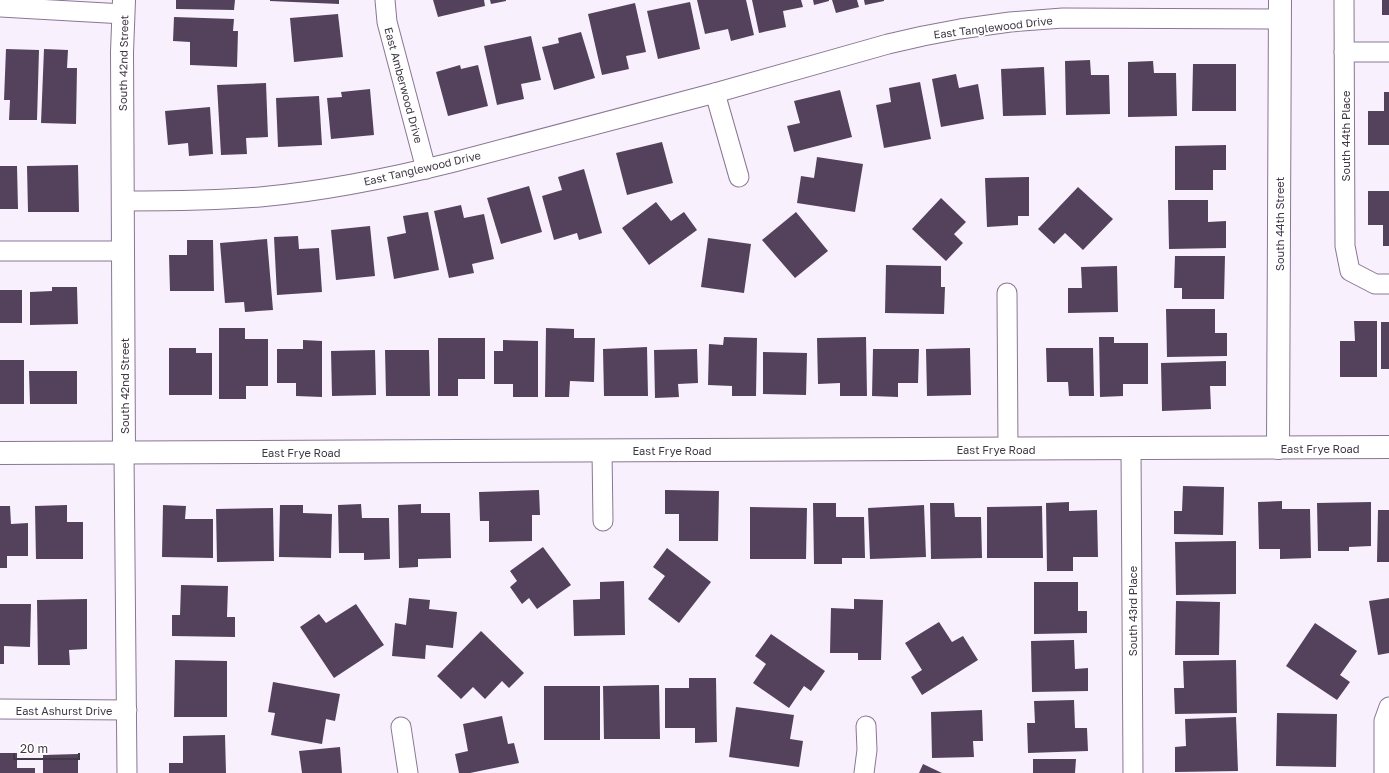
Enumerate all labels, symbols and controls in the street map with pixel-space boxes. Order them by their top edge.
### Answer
street label: East Tanglewood Drive [933,13,1053,41]
street label: South 42nd Street [116,15,130,111]
street label: East Amberwood Drive [382,26,426,144]
street label: South 44th Place [1339,91,1352,181]
street label: East Tanglewood Drive [362,148,482,188]
street label: South 44th Street [1273,177,1286,271]
street label: South 42nd Street [118,338,131,434]
street label: East Frye Road [1281,442,1359,455]
street label: East Frye Road [957,443,1035,456]
street label: East Frye Road [633,444,711,457]
street label: East Frye Road [262,446,340,459]
street label: South 43rd Place [1126,566,1139,656]
street label: East Ashurst Drive [16,704,112,717]
scale bar [14,735,79,761]
text: 20 m [20,741,48,756]

